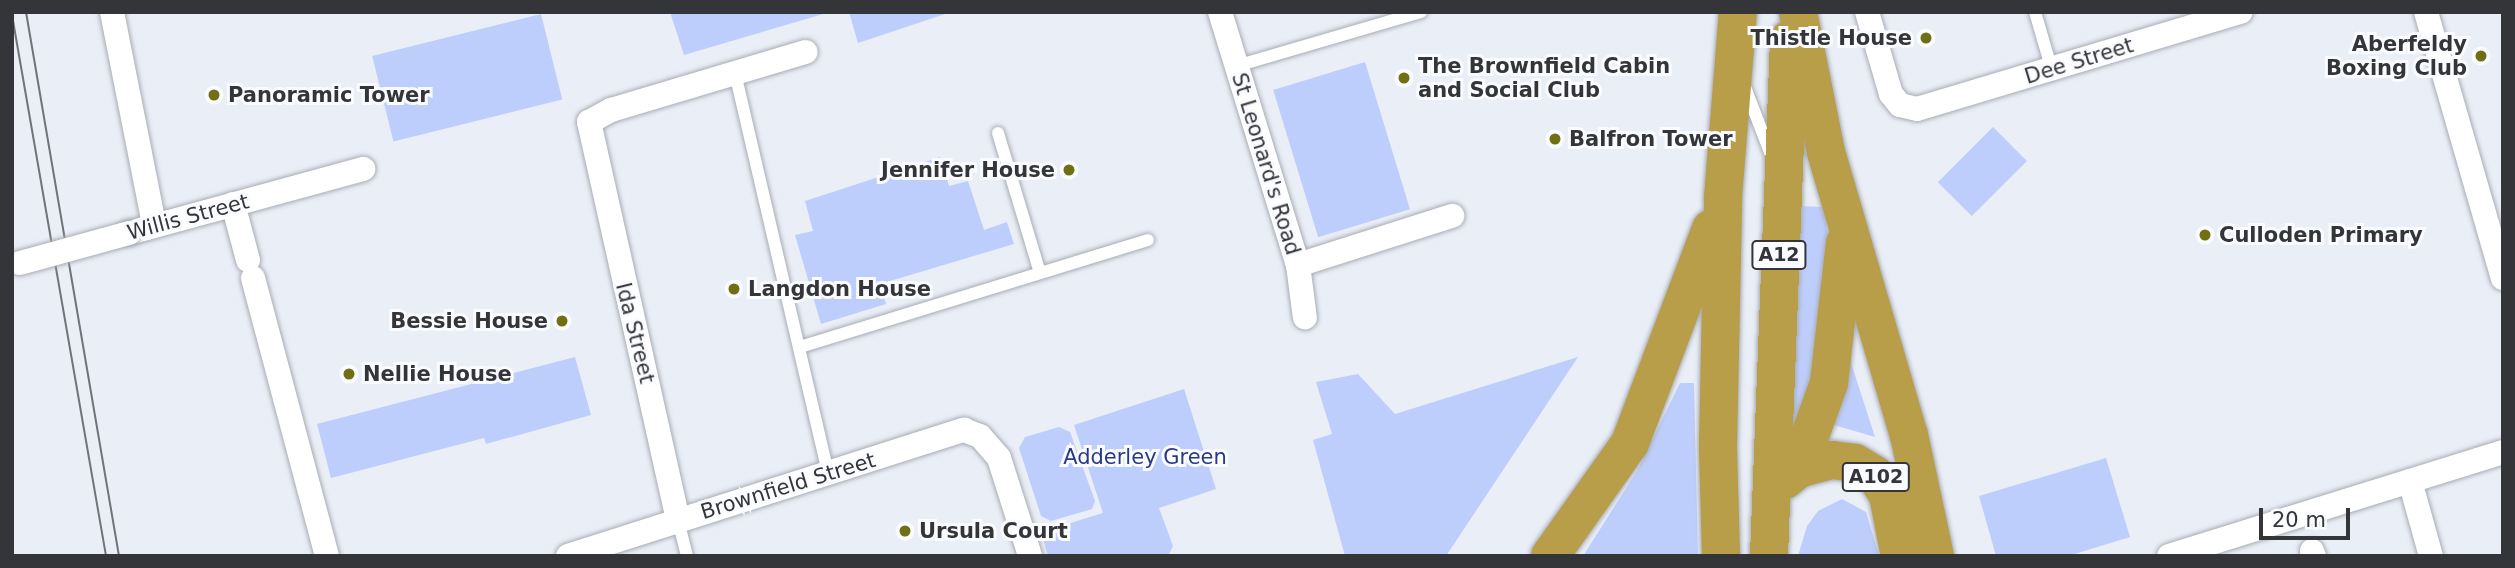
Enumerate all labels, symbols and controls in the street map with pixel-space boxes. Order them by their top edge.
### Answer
place label: Thistle House [1751,25,1912,51]
marker: Thistle House [1918,30,1934,46]
place label: Aberfeldy Boxing Club [2326,31,2467,81]
street label: Dee Street [2022,33,2136,89]
marker: Aberfeldy Boxing Club [2473,48,2489,64]
place label: The Brownfield Cabin and Social Club [1418,53,1670,103]
street label: St Leonard's Road [1226,70,1306,258]
marker: The Brownfield Cabin and Social Club [1396,70,1412,86]
place label: Panoramic Tower [228,82,430,108]
marker: Panoramic Tower [206,87,222,103]
place label: Balfron Tower [1569,126,1733,152]
marker: Balfron Tower [1547,131,1563,147]
place label: Jennifer House [881,157,1055,183]
marker: Jennifer House [1061,162,1077,178]
street label: Willis Street [124,189,252,245]
place label: Culloden Primary [2219,222,2423,248]
marker: Culloden Primary [2197,227,2213,243]
road number: A12 [1751,240,1807,270]
place label: Langdon House [748,276,931,302]
street label: Ida Street [610,280,660,386]
marker: Langdon House [726,281,742,297]
place label: Bessie House [390,308,548,334]
marker: Bessie House [554,313,570,329]
place label: Nellie House [363,361,512,387]
marker: Nellie House [341,366,357,382]
park label: Adderley Green [1063,444,1227,470]
street label: Brownfield Street [697,447,879,525]
road number: A102 [1841,462,1911,492]
scale bar [2263,494,2354,538]
text: 20 m [2272,508,2326,532]
place label: Ursula Court [919,518,1068,544]
marker: Ursula Court [897,523,913,539]

